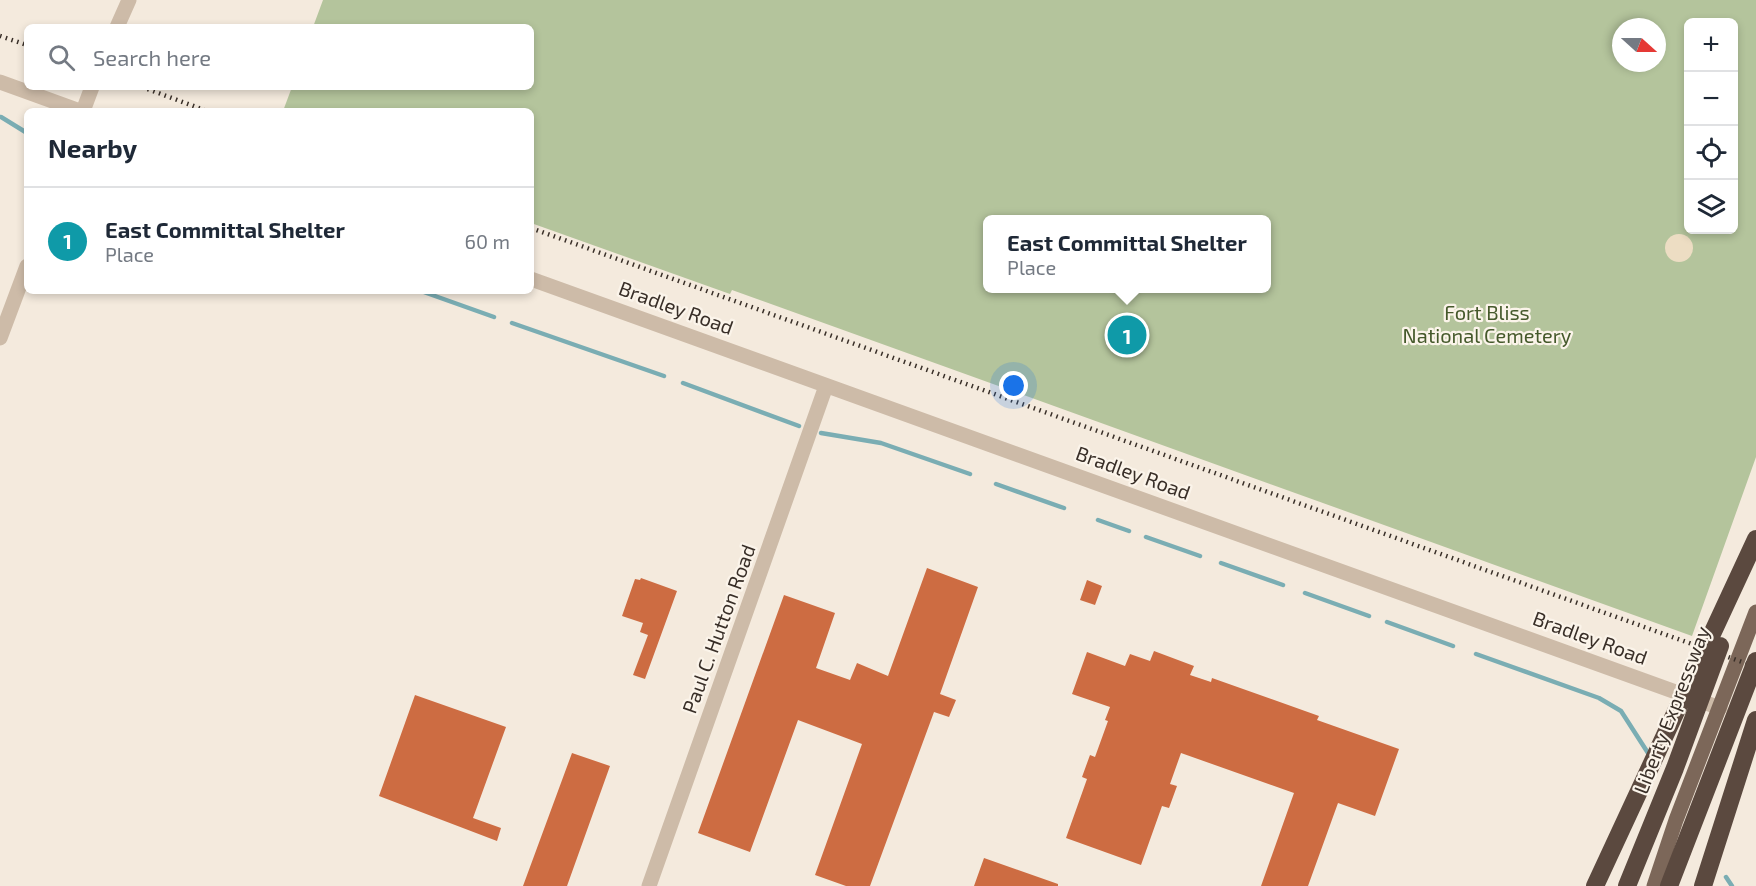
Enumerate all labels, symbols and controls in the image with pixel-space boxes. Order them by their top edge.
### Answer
north arrow [1612,18,1666,72]
map controls [1684,18,1738,234]
button: + [1684,18,1738,72]
search box [24,24,534,90]
icon: search [45,41,78,74]
text: Search here [93,44,211,70]
button: − [1684,72,1738,126]
button: locate [1684,126,1738,180]
text: Nearby [48,132,137,163]
button: layers [1684,180,1738,234]
popup [983,215,1271,293]
text: East Committal Shelter [105,216,345,242]
text: 1 [63,229,72,253]
text: 60 m [465,229,510,253]
text: East Committal Shelter [1007,229,1247,255]
text: Place [105,242,154,266]
text: Place [1007,255,1056,279]
street label: Bradley Road [616,275,737,339]
park label: Fort Bliss National Cemetery [1403,300,1572,347]
pin: 1 [1108,312,1146,358]
your location [999,371,1028,400]
street label: Bradley Road [1073,440,1194,504]
street label: Paul C. Hutton Road [676,541,760,716]
street label: Bradley Road [1530,605,1651,669]
street label: Liberty Expressway [1628,622,1714,797]

